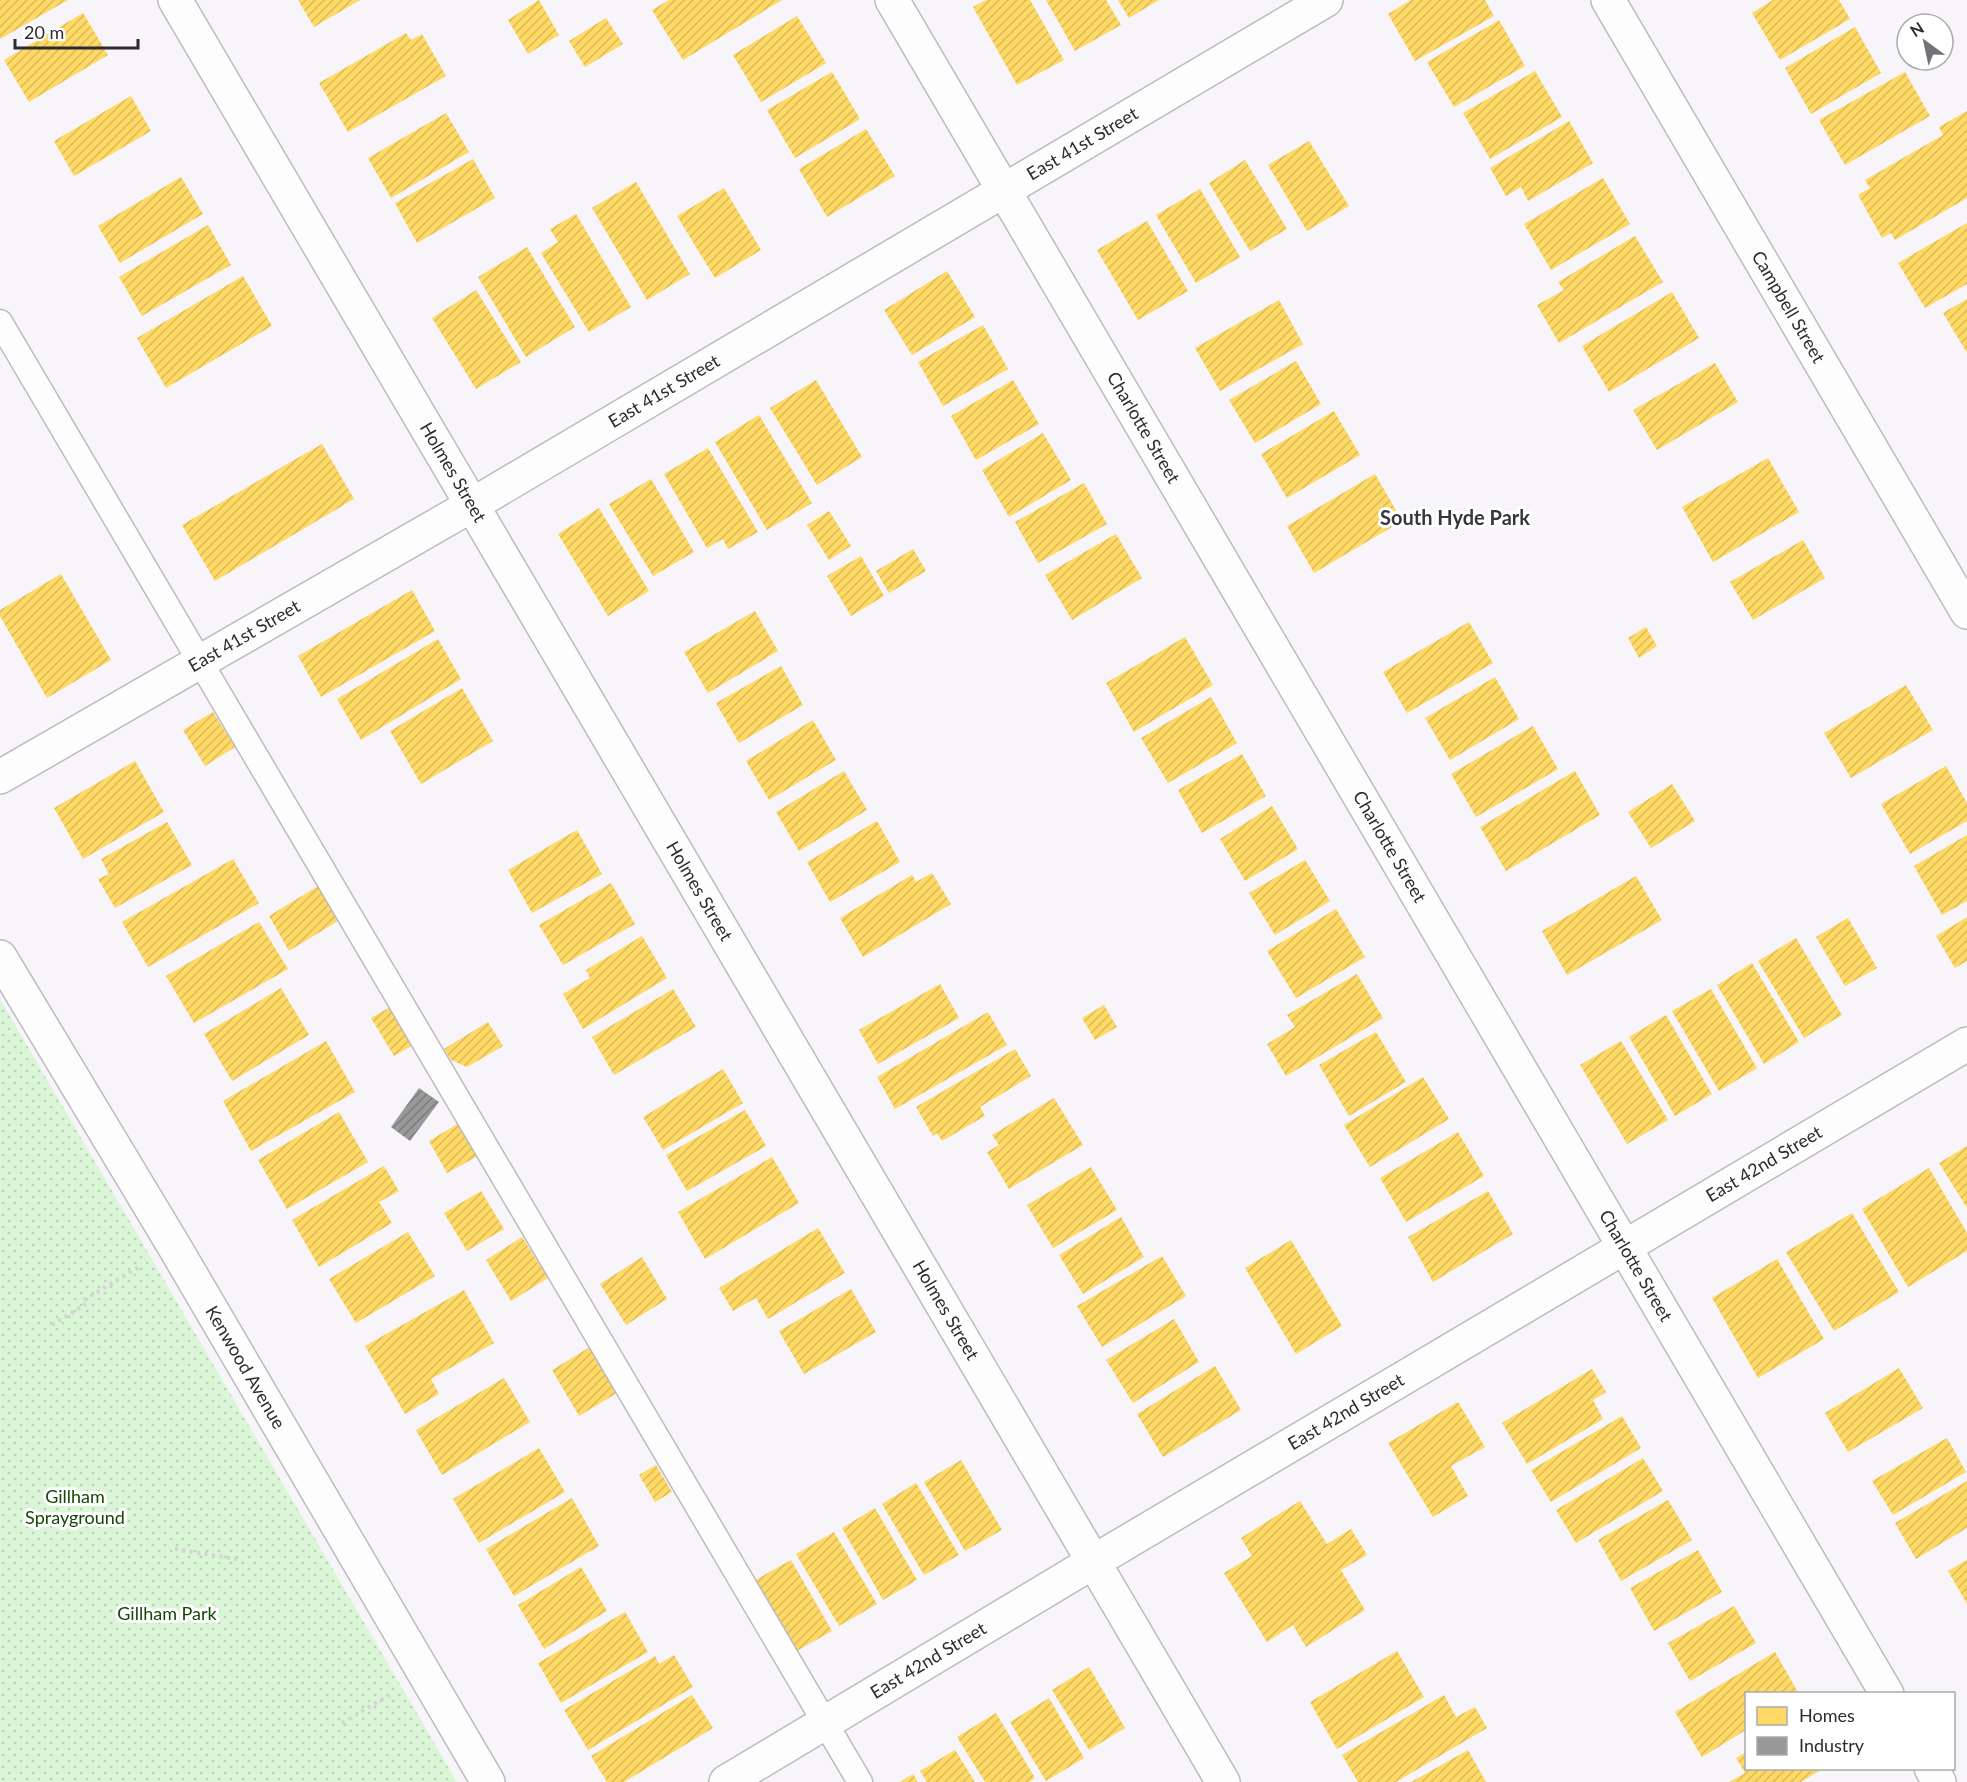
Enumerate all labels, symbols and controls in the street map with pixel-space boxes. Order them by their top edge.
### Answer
scale bar [15,12,138,50]
north arrow [1895,12,1955,72]
text: N [1906,18,1927,40]
text: 20 m [24,21,64,43]
street label: East 41st Street [1022,101,1142,184]
street label: Campbell Street [1748,247,1831,367]
street label: East 41st Street [604,349,724,432]
street label: Charlotte Street [1103,367,1186,487]
street label: Holmes Street [416,418,492,526]
district label: South Hyde Park [1380,505,1530,529]
street label: East 41st Street [184,594,304,676]
street label: Charlotte Street [1349,786,1432,906]
street label: Holmes Street [662,837,738,945]
street label: East 42nd Street [1702,1120,1826,1206]
street label: Charlotte Street [1595,1206,1678,1326]
street label: Holmes Street [909,1256,985,1364]
street label: Kenwood Avenue [201,1301,291,1432]
street label: East 42nd Street [1283,1368,1408,1454]
park label: Gillham Sprayground [25,1485,125,1528]
park label: Gillham Park [117,1602,218,1624]
street label: East 42nd Street [866,1616,990,1703]
legend [1745,1692,1955,1770]
text: Homes [1799,1704,1855,1726]
text: Industry [1799,1734,1865,1756]

